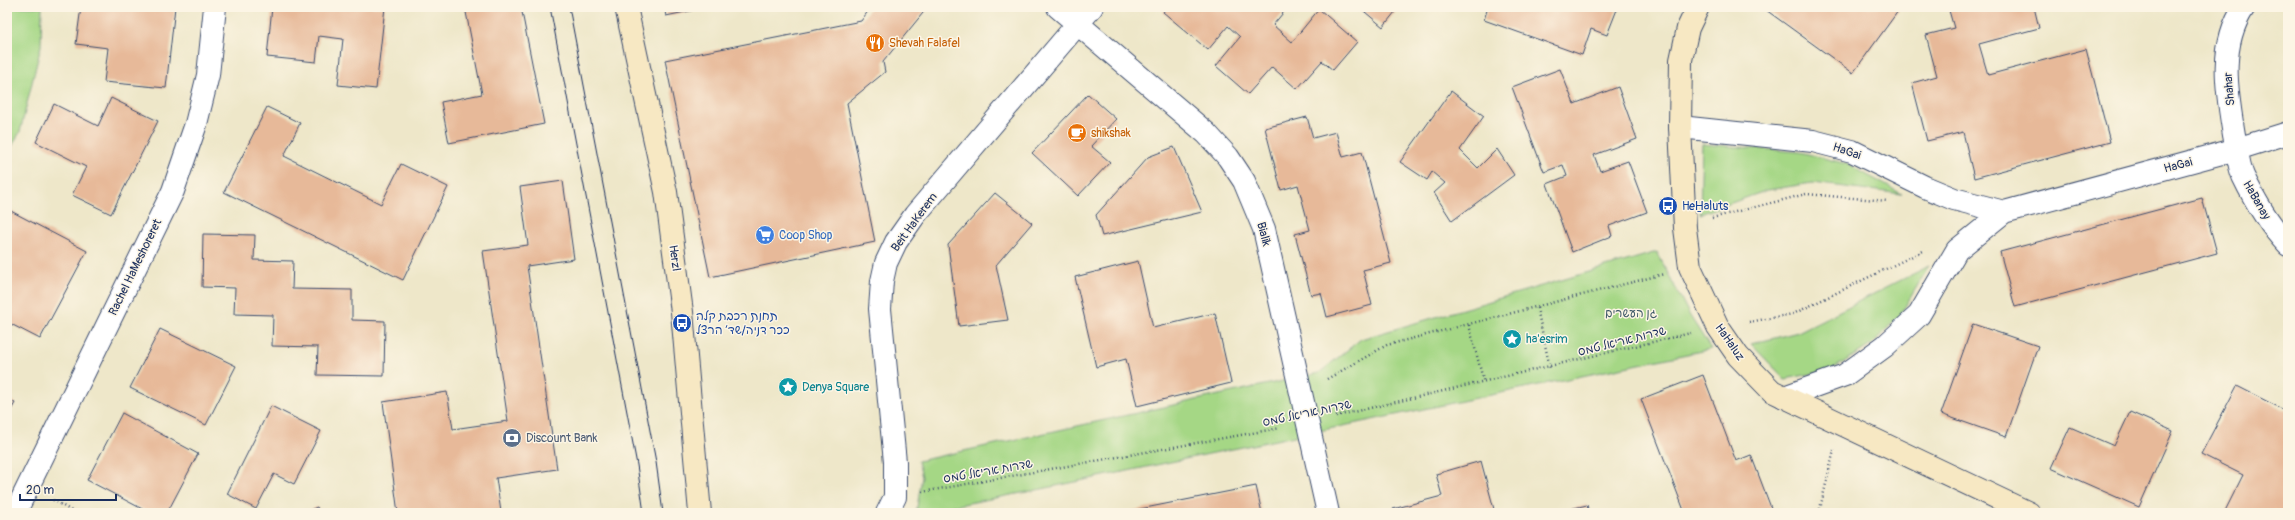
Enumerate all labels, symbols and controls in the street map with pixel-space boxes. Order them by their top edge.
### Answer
restaurant icon: Shevah Falafel [864,32,886,54]
place label: Shevah Falafel [889,36,960,51]
street label: Shahar [2220,71,2238,106]
cafe icon: shikshak [1066,122,1088,144]
place label: shikshak [1091,126,1131,141]
street label: HaGai [1831,140,1863,163]
street label: HaGai [2162,155,2194,176]
street label: HaBanay [2239,178,2274,222]
street label: Beit HaKerem [888,190,941,255]
bus stop icon: HeH̠aluts [1657,195,1679,217]
place label: HeH̠aluts [1682,199,1729,214]
street label: Rachel HaMeshoreret [106,216,165,318]
street label: Bialik [1253,220,1274,248]
supermarket icon: Coop Shop [754,224,776,246]
place label: Coop Shop [779,228,833,243]
street label: Herzl [665,244,684,272]
park label: גן העשרים [1605,306,1658,321]
place label: תחנת רכבת קלה ככר דניה/שד׳ הרצל [696,309,790,338]
bus stop icon: תחנת רכבת קלה ככר דניה/שד׳ הרצל [671,312,693,334]
street label: HaHaluz [1712,321,1748,364]
street label: שדרות אריאל טמס [1576,323,1668,360]
place icon: ha'esrim [1501,328,1523,350]
place label: ha'esrim [1526,332,1568,347]
place icon: Denya Square [777,376,799,398]
place label: Denya Square [802,380,869,395]
street label: שדרות אריאל טמס [1261,397,1354,430]
bank icon: Discount Bank [501,427,523,449]
place label: Discount Bank [526,431,598,446]
street label: שדרות אריאל טמס [942,456,1035,487]
scale bar [20,476,116,502]
text: 20 m [26,483,55,498]

